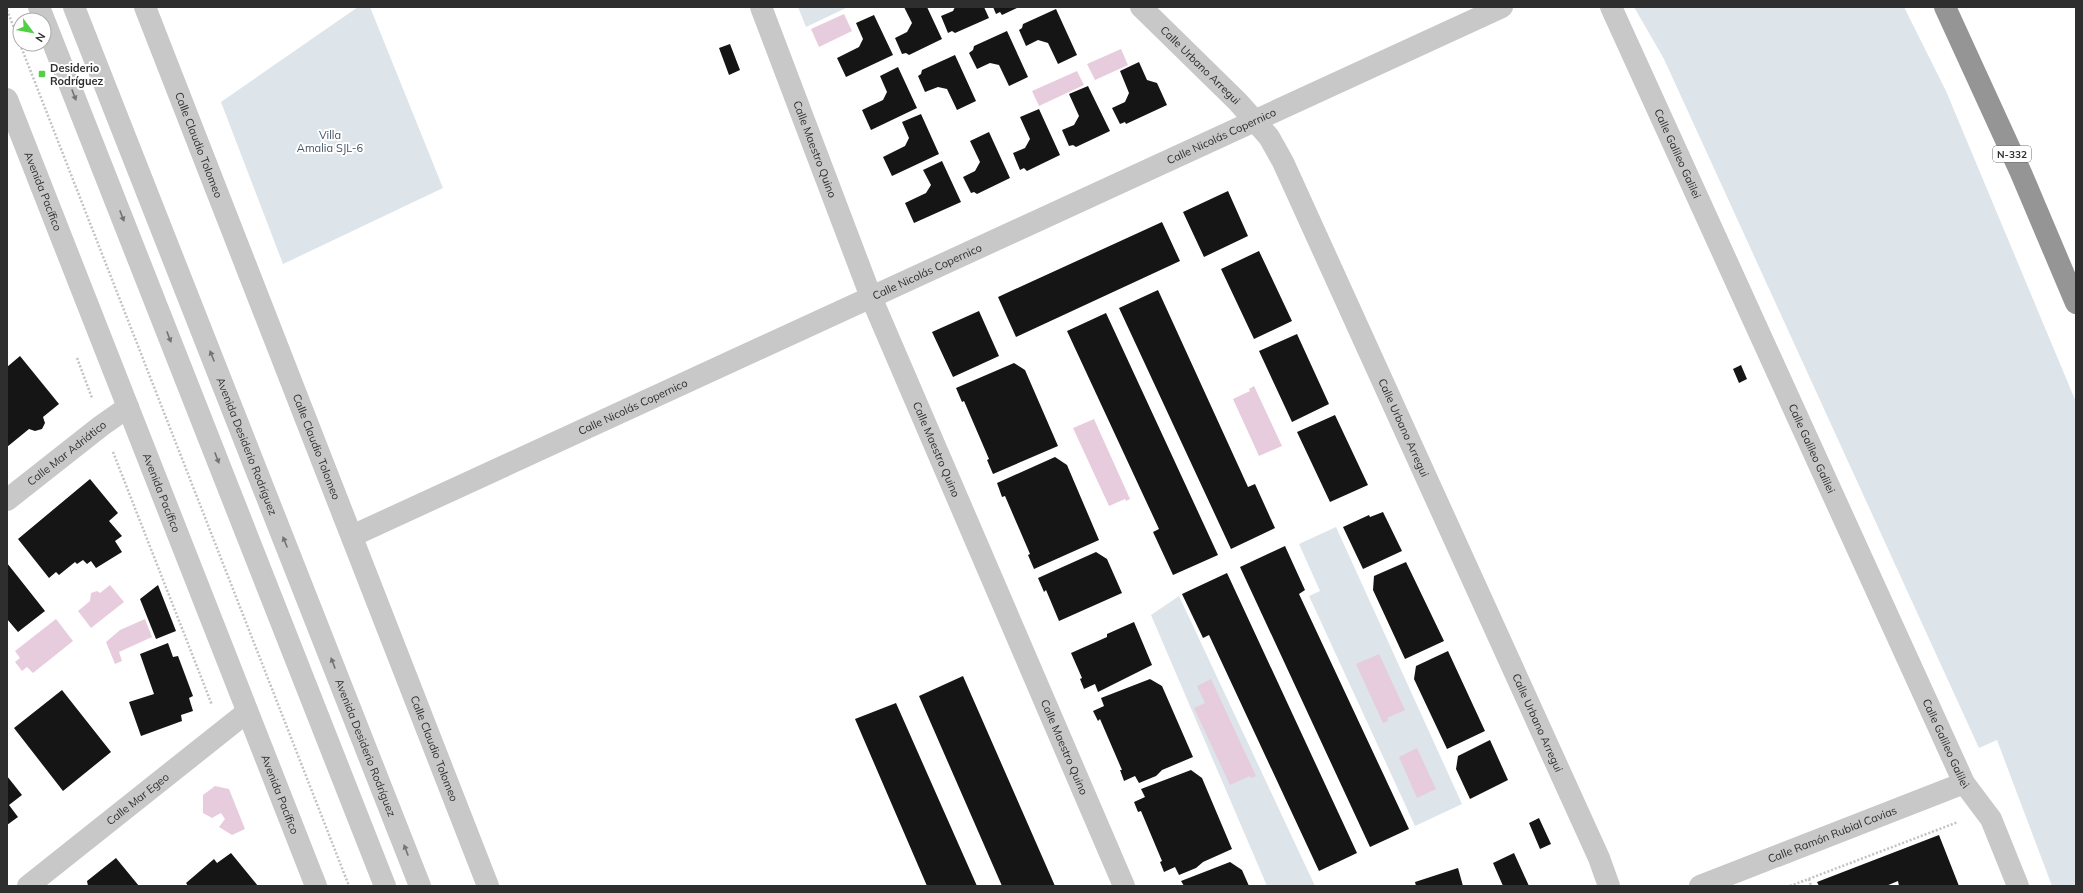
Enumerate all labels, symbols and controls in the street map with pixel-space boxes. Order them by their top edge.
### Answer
north arrow [12,12,52,52]
street label: Calle Urbano Arregui [1157,23,1243,107]
text: N [32,30,49,45]
place label: Desiderio Rodríguez [50,61,103,88]
marker: Desiderio Rodríguez [37,69,47,79]
one-way arrow [72,90,78,102]
street label: Calle Claudio Tolomeo [172,90,226,200]
street label: Calle Maestro Quino [790,99,840,200]
street label: Calle Nicolás Copernico [1165,105,1278,167]
street label: Calle Galileo Galilei [1651,107,1704,201]
park label: Villa Amalia SJL-6 [297,128,364,155]
road number: N-332 [1993,146,2031,162]
street label: Avenida Pacífico [21,149,65,233]
one-way arrow [119,211,125,223]
street label: Calle Nicolás Copernico [870,240,984,303]
one-way arrow [167,332,173,344]
one-way arrow [209,350,215,362]
street label: Avenida Desiderio Rodríguez [213,375,280,517]
street label: Calle Nicolás Copernico [576,376,690,438]
street label: Calle Urbano Arregui [1375,376,1432,479]
street label: Calle Claudio Tolomeo [290,392,344,502]
street label: Calle Maestro Quino [910,399,963,499]
street label: Calle Galileo Galilei [1785,401,1838,495]
street label: Calle Mar Adriático [24,417,109,488]
street label: Avenida Pacífico [140,451,184,535]
one-way arrow [214,453,220,465]
one-way arrow [282,536,288,548]
one-way arrow [330,657,336,669]
street label: Calle Urbano Arregui [1509,671,1566,774]
street label: Avenida Desiderio Rodríguez [332,677,399,819]
street label: Calle Claudio Tolomeo [407,694,461,803]
street label: Calle Galileo Galilei [1920,696,1973,791]
street label: Calle Maestro Quino [1038,697,1091,797]
street label: Avenida Pacífico [258,753,302,836]
street label: Calle Mar Egeo [103,770,172,828]
street label: Calle Ramón Rubial Cavias [1766,803,1899,866]
one-way arrow [403,844,409,855]

